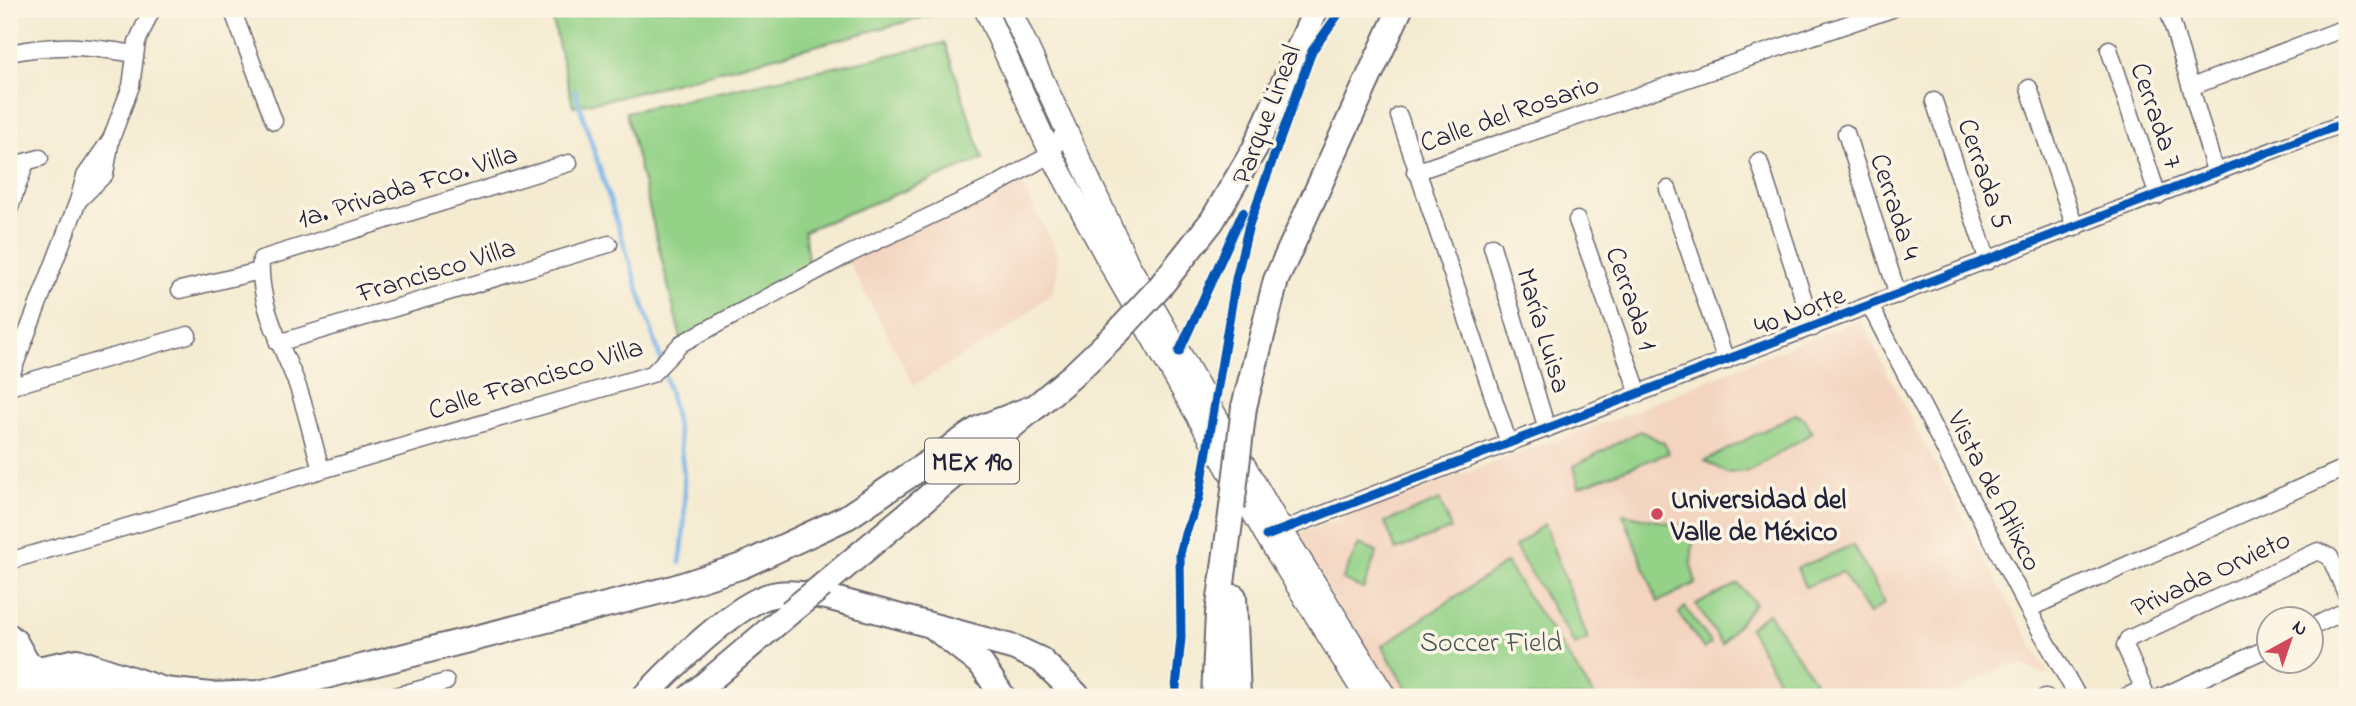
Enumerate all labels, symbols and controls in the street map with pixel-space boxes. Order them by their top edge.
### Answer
street label: Parque Lineal [1223,39,1314,191]
street label: Cerrada 7 [2117,58,2192,175]
street label: Calle del Rosario [1415,65,1605,165]
street label: Cerrada 5 [1945,113,2021,235]
street label: 1a. Privada Fco. Villa [293,135,523,241]
street label: Cerrada 4 [1857,149,1930,266]
street label: Francisco Villa [352,229,521,316]
street label: Cerrada 1 [1593,242,1667,357]
street label: María Luisa [1503,264,1580,399]
street label: 40 Norte [1749,276,1852,348]
street label: Calle Francisco Villa [423,328,649,433]
street label: Vista de Atlixco [1934,403,2051,579]
road number: MEX 190 [925,438,1019,484]
place label: Universidad del Valle de México [1670,481,1847,554]
marker: Universidad del Valle de México [1649,506,1665,522]
street label: Privada Orvieto [2125,520,2298,630]
north arrow [2254,604,2324,674]
text: N [2286,614,2313,643]
park label: Soccer Field [1420,624,1562,665]

